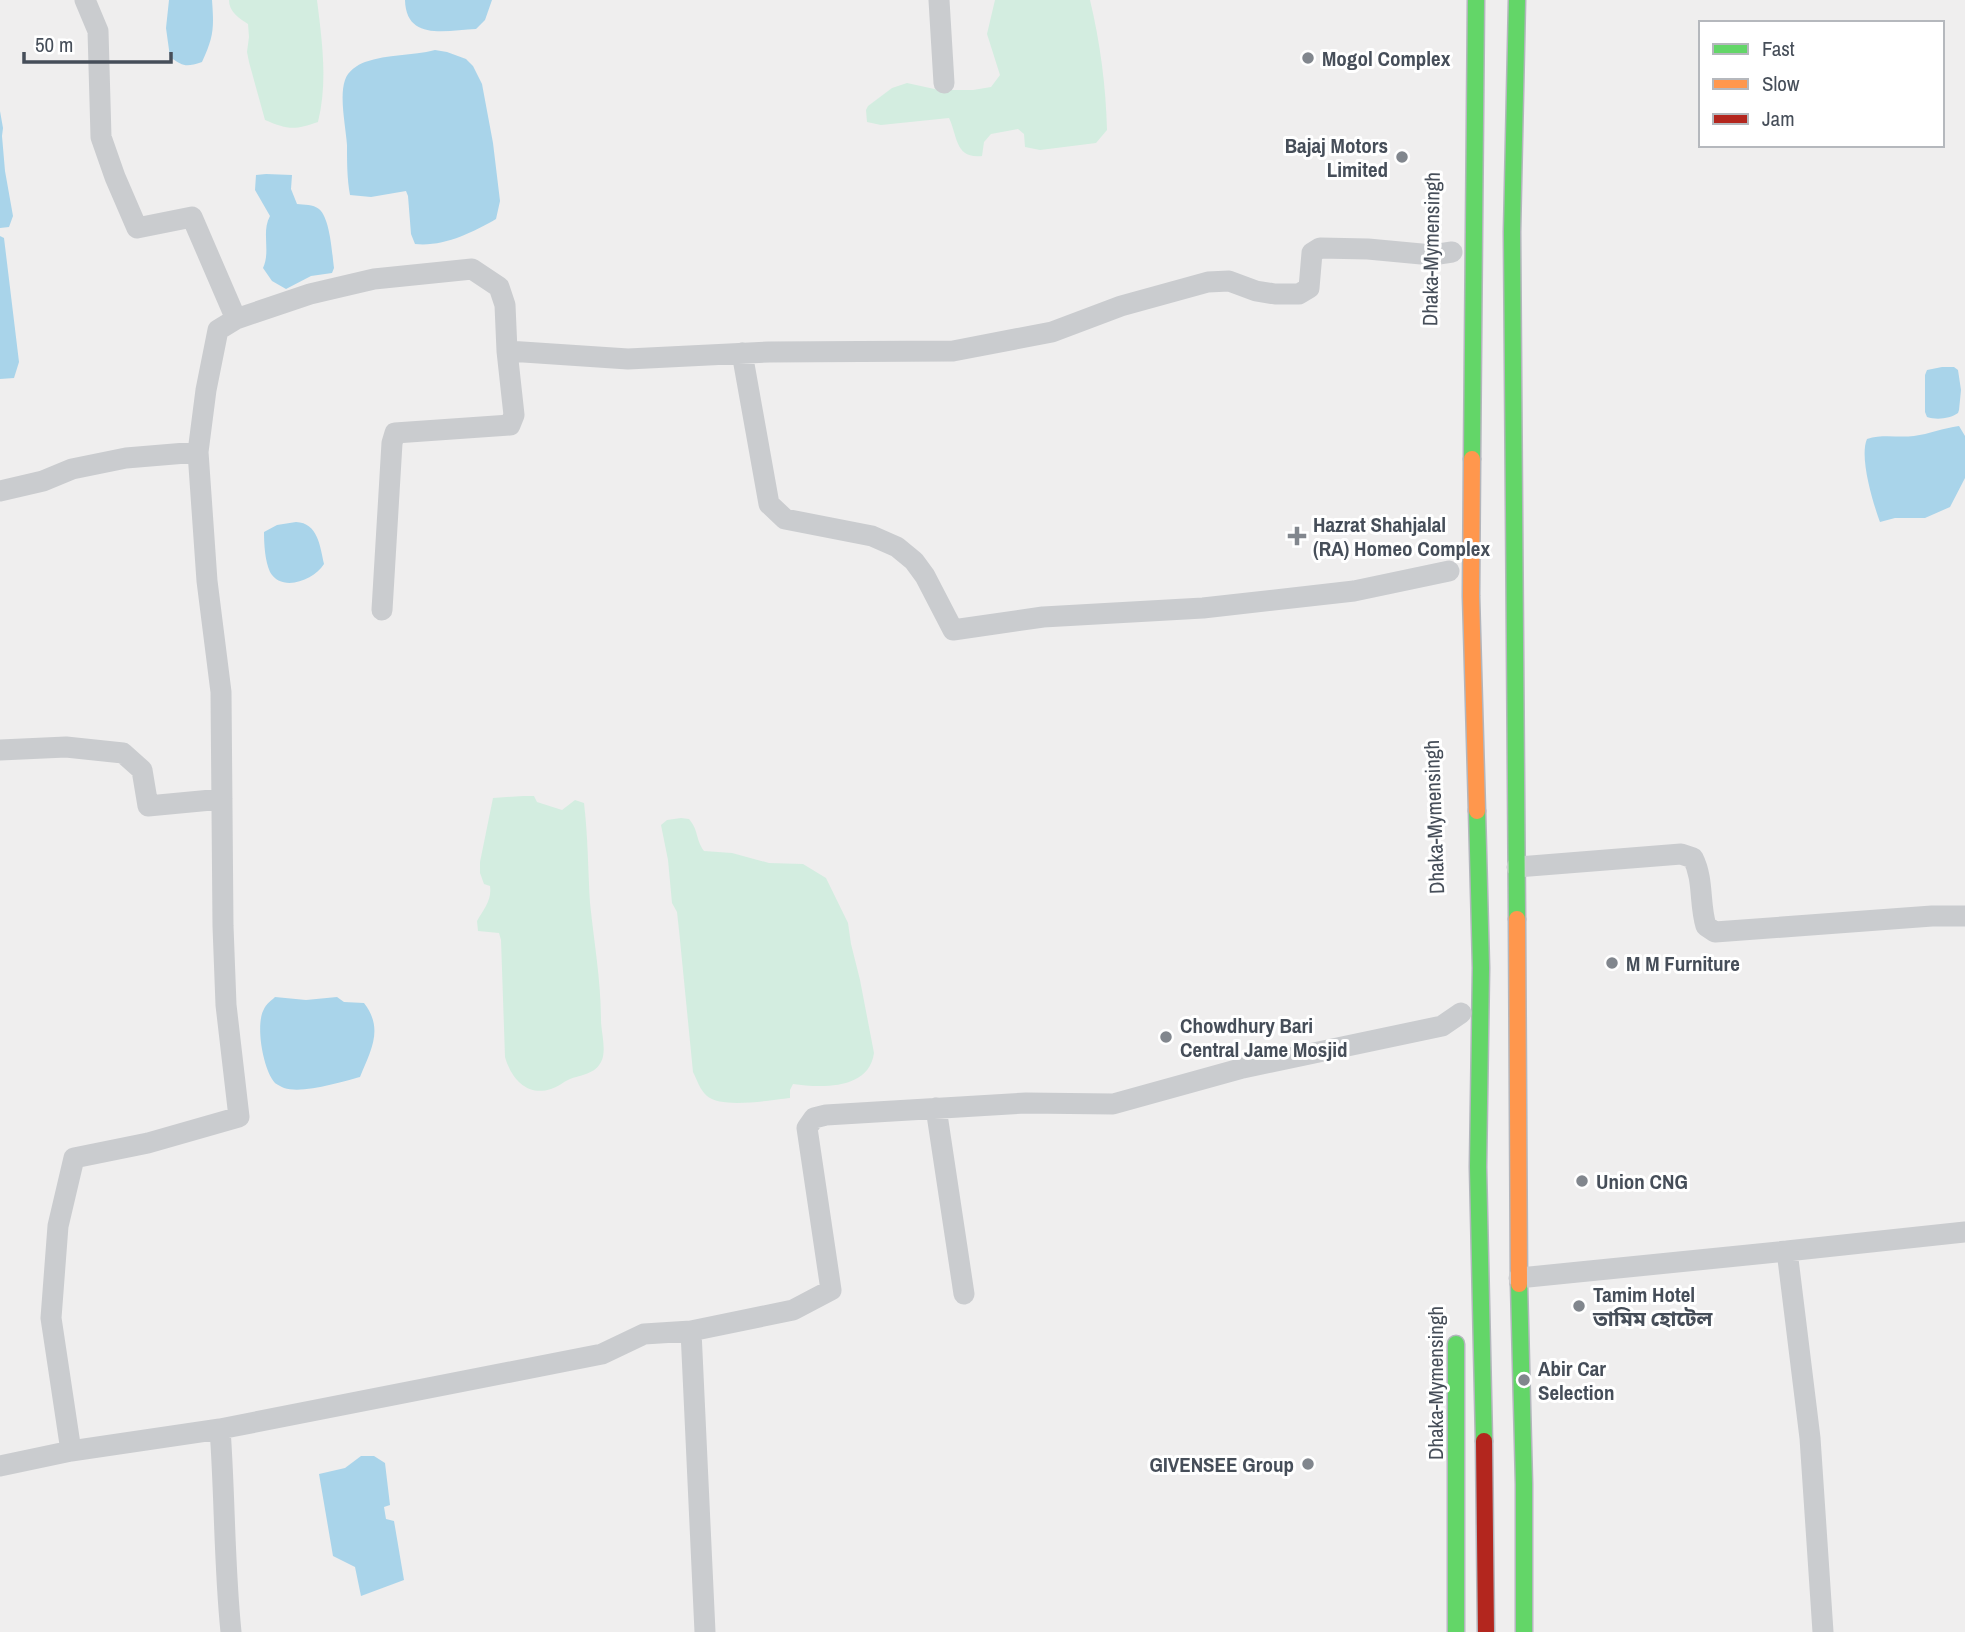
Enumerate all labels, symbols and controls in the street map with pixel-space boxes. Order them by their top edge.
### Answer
scale bar [24,21,172,65]
legend [1699,21,1944,147]
text: 50 m [35,30,73,59]
text: Fast [1762,34,1795,63]
place label: Mogol Complex [1322,44,1451,73]
marker: Mogol Complex [1300,50,1316,66]
text: Slow [1762,69,1800,98]
text: Jam [1762,104,1795,133]
place label: Bajaj Motors Limited [1285,131,1388,184]
marker: Bajaj Motors Limited [1394,149,1410,165]
street label: Dhaka-Mymensingh [1415,172,1447,326]
place label: Hazrat Shahjalal (RA) Homeo Complex [1313,510,1490,563]
marker: Hazrat Shahjalal (RA) Homeo Complex [1287,526,1307,546]
street label: Dhaka-Mymensingh [1417,740,1451,894]
place label: M M Furniture [1626,949,1740,978]
marker: M M Furniture [1604,955,1620,971]
place label: Chowdhury Bari Central Jame Mosjid [1180,1011,1347,1064]
marker: Chowdhury Bari Central Jame Mosjid [1158,1029,1174,1045]
place label: Union CNG [1596,1167,1688,1196]
marker: Union CNG [1574,1173,1590,1189]
place label: Tamim Hotel তামিম হোটেল [1592,1280,1714,1333]
marker: Tamim Hotel তামিম হোটেল [1571,1298,1587,1314]
street label: Dhaka-Mymensingh [1421,1306,1450,1460]
place label: Abir Car Selection [1538,1354,1615,1407]
marker: Abir Car Selection [1516,1372,1532,1388]
place label: GIVENSEE Group [1149,1450,1294,1479]
marker: GIVENSEE Group [1300,1456,1316,1472]

